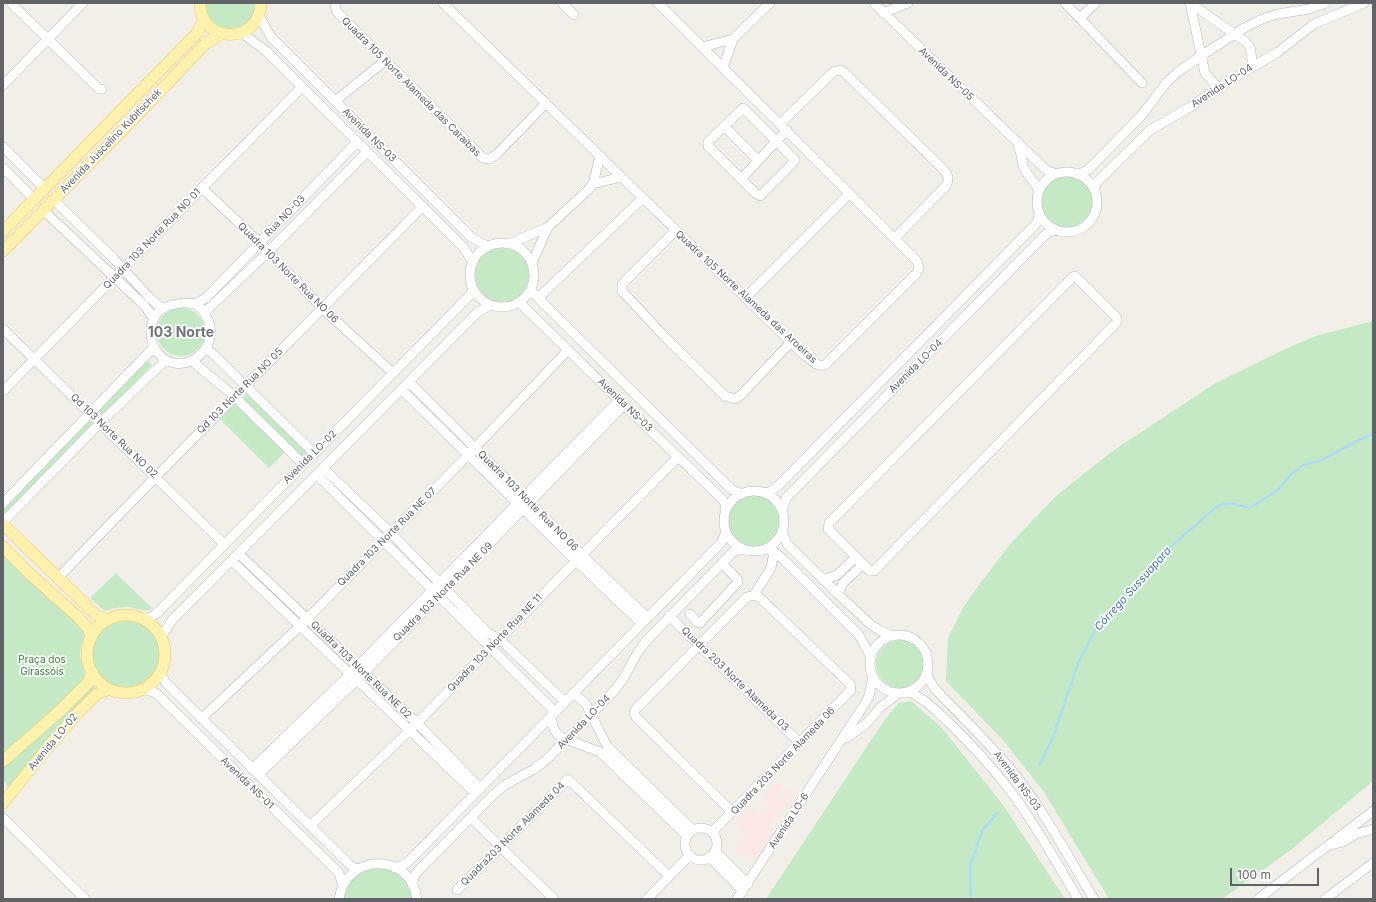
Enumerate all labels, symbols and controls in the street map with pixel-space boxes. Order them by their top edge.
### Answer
street label: Quadra 105 Norte Alameda das Caraíbas [339,15,483,159]
street label: Avenida NS-05 [916,45,976,103]
street label: Avenida LO-04 [1189,62,1255,110]
street label: Avenida Juscelino Kubitschek [58,86,164,196]
street label: Avenida NS-03 [340,106,398,164]
street label: Quadra 103 Norte Rua NO 01 [101,186,203,292]
street label: Rua NO-03 [262,193,308,239]
street label: Quadra 103 Norte Rua NO 06 [235,220,341,326]
street label: Quadra 105 Norte Alameda das Aroeiras [673,228,819,366]
district label: 103 Norte [148,325,214,341]
street label: Avenida LO-04 [887,337,945,395]
street label: Qd 103 Norte Rua NO 05 [195,346,285,436]
street label: Avenida NS-03 [595,376,655,434]
street label: Qd 103 Norte Rua NO 02 [68,391,160,481]
street label: Avenida LO-02 [281,428,339,486]
street label: Quadra 103 Norte Rua NO 06 [475,448,581,554]
street label: Quadra 103 Norte Rua NE 07 [335,485,439,589]
street label: Quadra 103 Norte Rua NE 09 [391,540,495,644]
water label: Córrego Sussuapara [1092,544,1174,634]
street label: Quadra 103 Norte Rua NE 11 [445,592,545,694]
street label: Quadra 103 Norte Rua NE 02 [308,619,414,721]
street label: Quadra 203 Norte Alameda 03 [679,624,791,734]
park label: Praça dos Girassóis [18,654,66,678]
street label: Avenida LO-04 [555,692,613,752]
street label: Quadra 203 Norte Alameda 06 [728,705,838,817]
street label: Avenida LO-02 [26,711,80,773]
street label: Avenida NS-03 [991,749,1043,813]
street label: Avenida NS-01 [218,755,276,811]
street label: Quadra203 Norte Alameda 04 [458,779,568,889]
street label: Avenida LO-6 [766,791,812,851]
scale bar [1232,860,1321,886]
text: 100 m [1237,867,1271,882]

